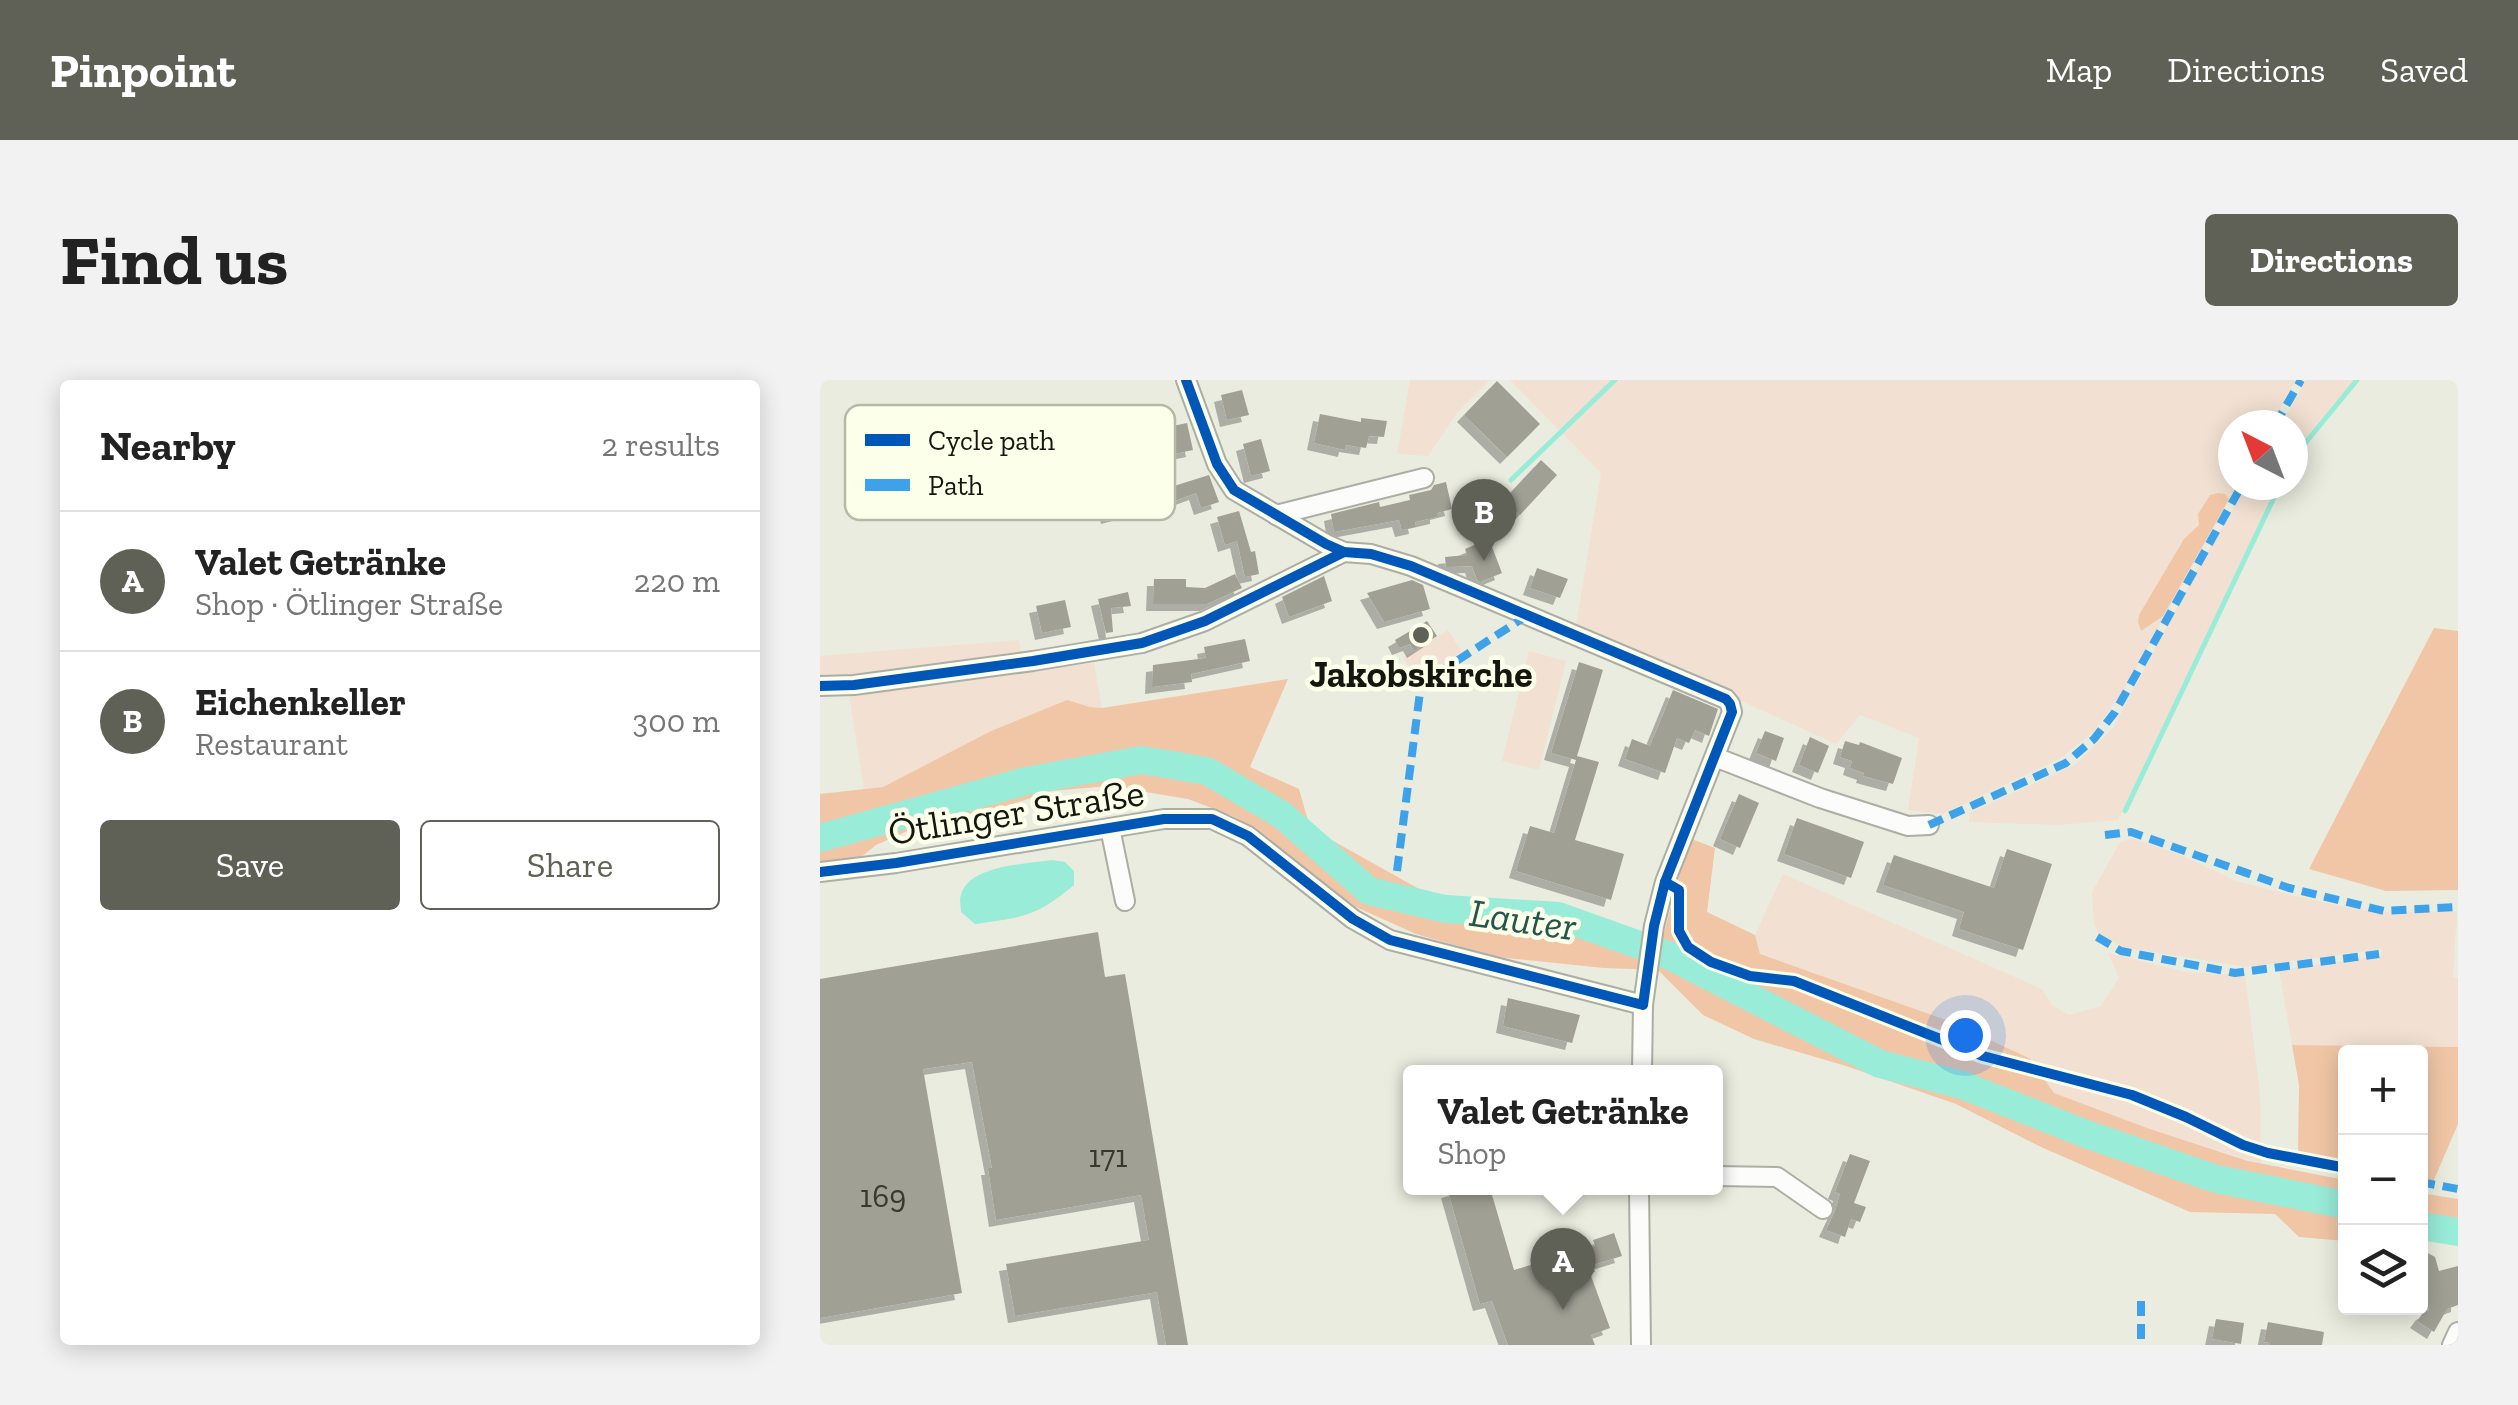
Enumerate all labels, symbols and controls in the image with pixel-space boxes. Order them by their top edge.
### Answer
text: Pinpoint [50,42,236,99]
text: Map [2046,49,2112,91]
text: Directions [2167,49,2325,91]
text: Saved [2380,49,2468,91]
button: Directions [2205,214,2458,306]
text: Find us [60,218,288,302]
legend [845,405,1175,520]
north arrow [2218,410,2308,500]
text: Nearby [100,420,236,471]
text: Cycle path [928,424,1055,457]
text: 2 results [601,426,720,464]
text: Path [928,469,984,502]
pin: B [1452,479,1516,561]
text: Valet Getränke [195,539,446,585]
text: A [122,562,143,600]
text: 220 m [634,562,720,600]
text: Shop · Ötlinger Straße [195,585,503,623]
marker: Jakobskirche [1410,624,1432,646]
place label: Jakobskirche [1309,651,1533,697]
text: Eichenkeller [195,679,406,725]
text: B [123,702,142,740]
text: 300 m [633,702,720,740]
text: Restaurant [195,725,348,763]
street label: Ötlinger Straße [885,769,1147,855]
button: Save [100,820,400,910]
button: Share [420,820,720,910]
water label: Lauter [1467,888,1580,950]
your location [1940,1010,1991,1061]
map controls [2338,1045,2428,1315]
button: + [2338,1045,2428,1135]
popup [1403,1065,1723,1195]
text: Valet Getränke [1437,1088,1689,1134]
text: Shop [1437,1134,1506,1172]
button: − [2338,1135,2428,1225]
house number: 171 [1088,1137,1128,1175]
house number: 169 [860,1177,906,1215]
button: layers [2338,1225,2428,1315]
pin: A [1530,1228,1596,1310]

